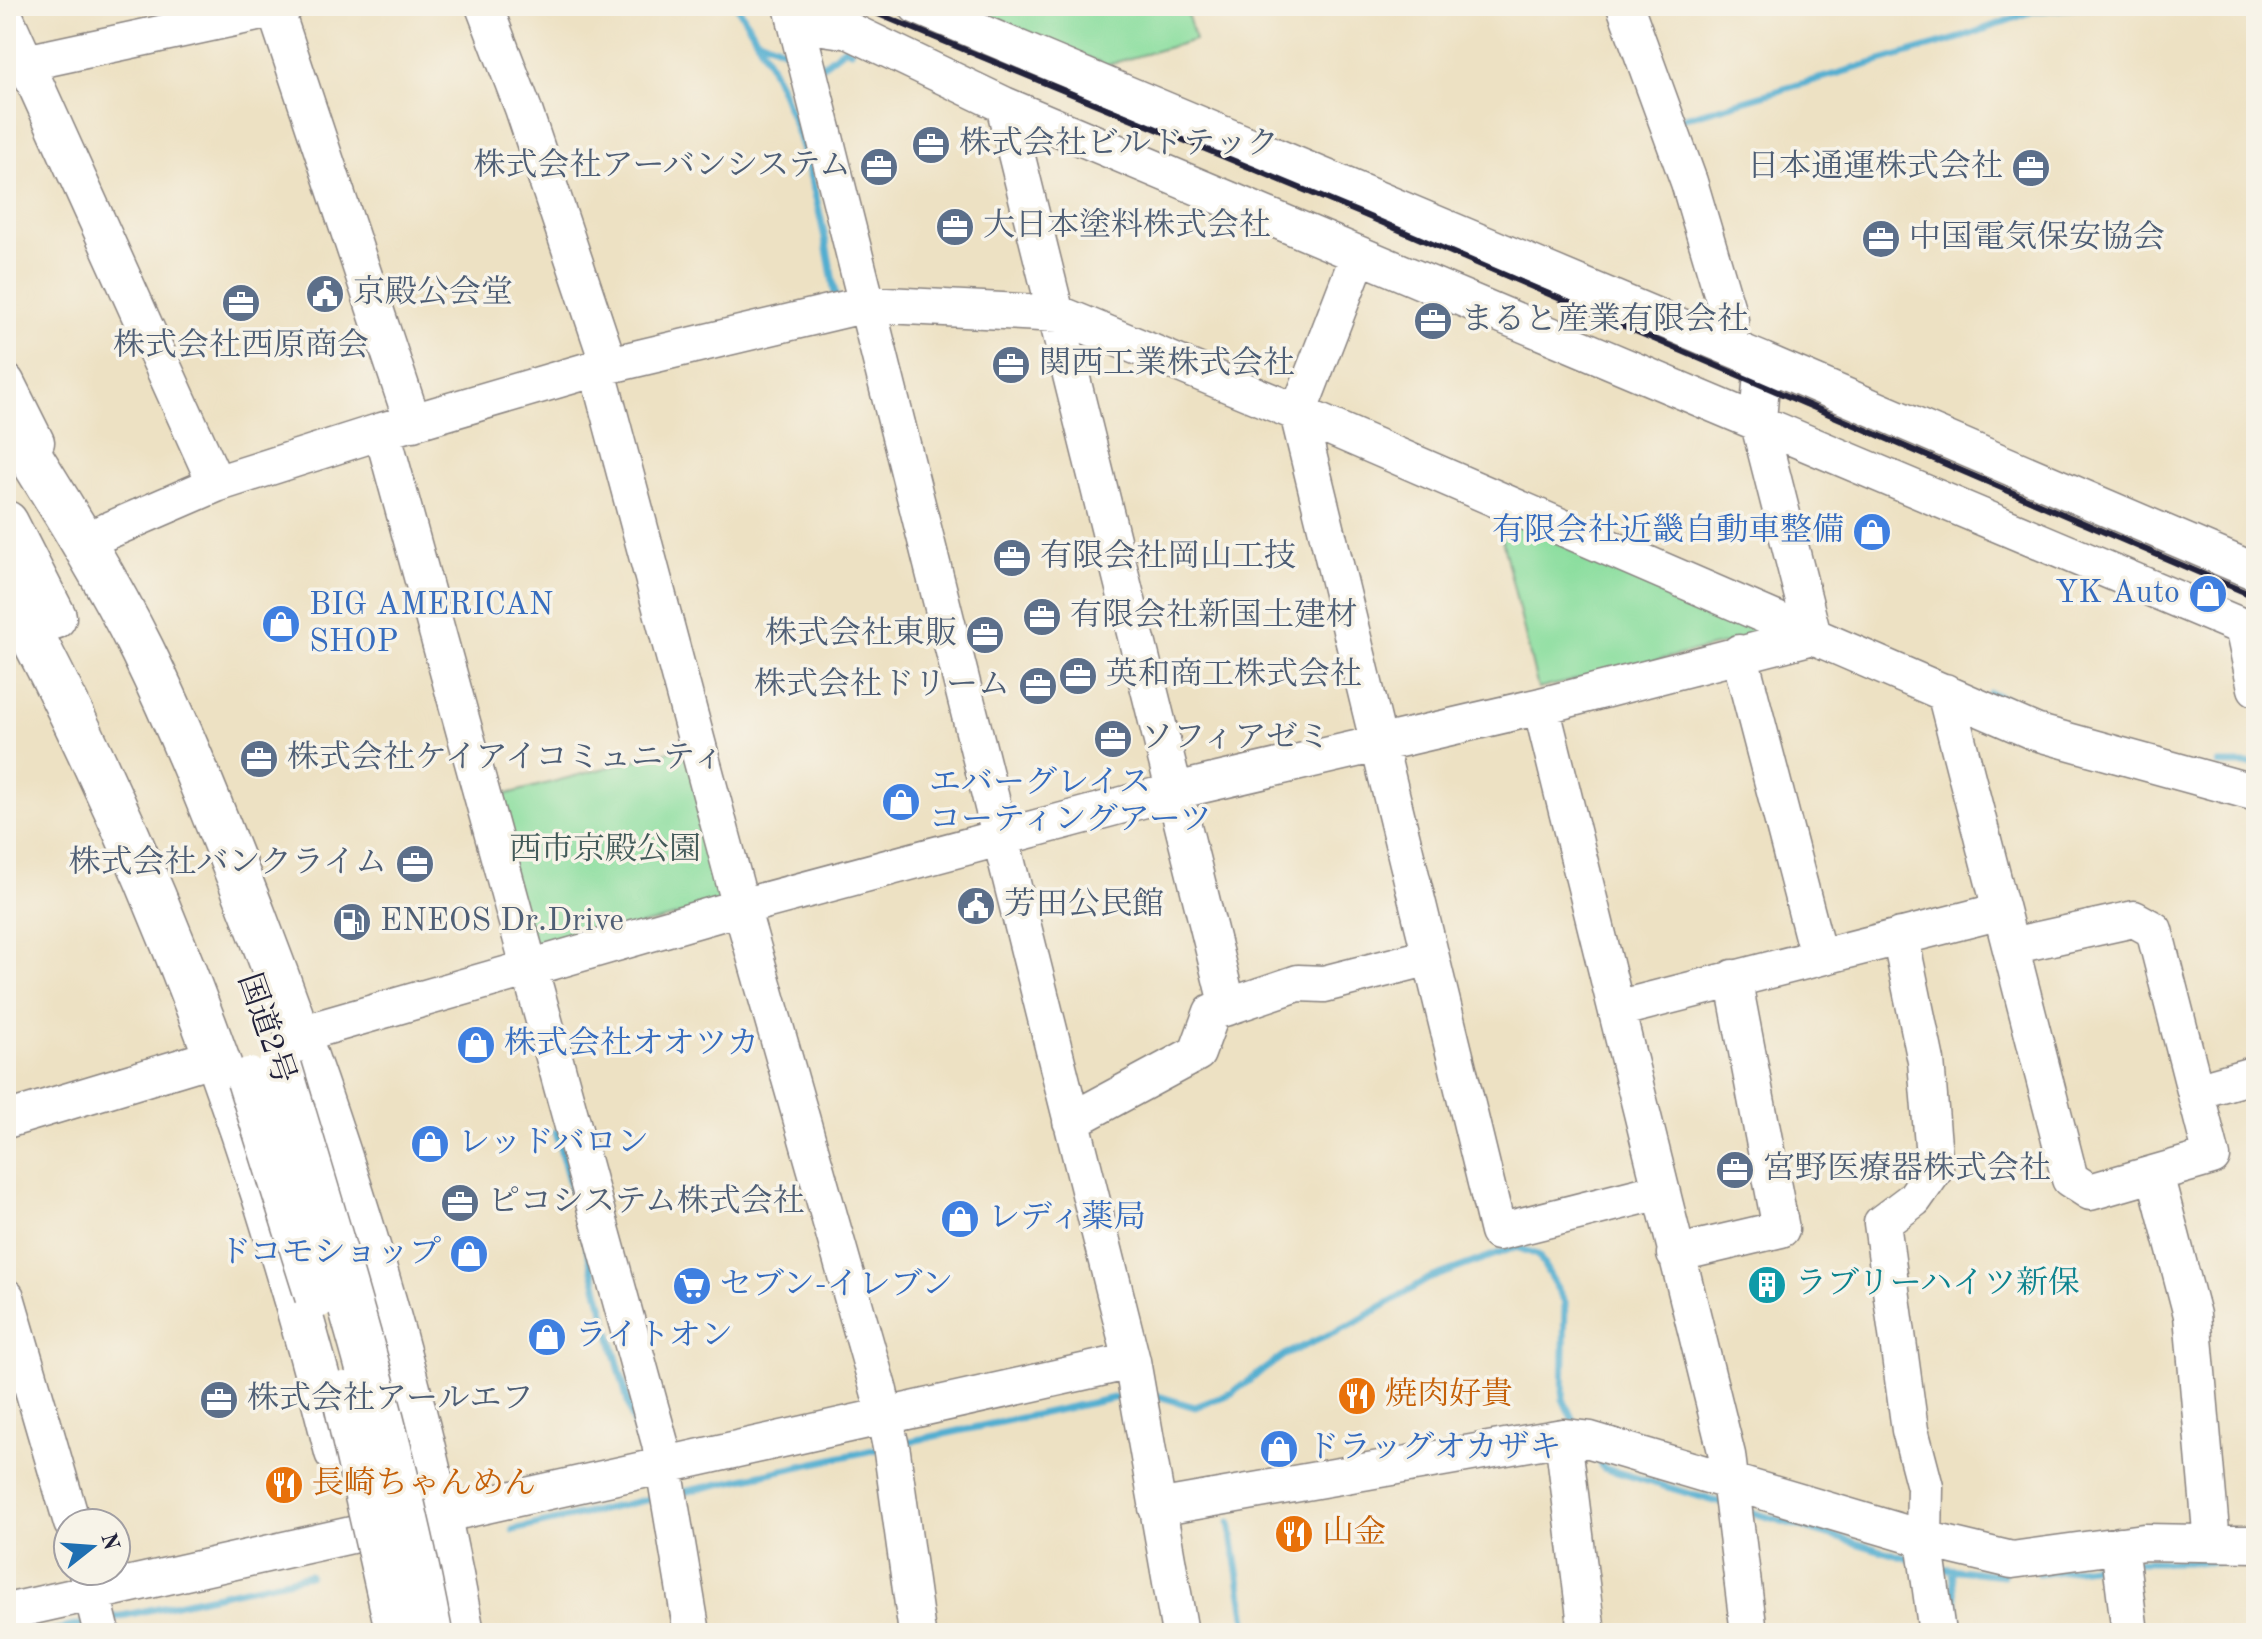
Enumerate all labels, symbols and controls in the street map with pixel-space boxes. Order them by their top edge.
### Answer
office icon: 株式会社ビルドテック [910,124,952,166]
place label: 株式会社ビルドテック [959,126,1279,161]
office icon: 株式会社アーバンシステム [858,146,900,188]
office icon: 日本通運株式会社 [2010,147,2052,189]
place label: 株式会社アーバンシステム [474,148,851,183]
place label: 日本通運株式会社 [1747,149,2003,184]
office icon: 大日本塗料株式会社 [934,206,976,248]
place label: 大日本塗料株式会社 [983,207,1271,243]
office icon: 中国電気保安協会 [1860,218,1902,260]
place label: 中国電気保安協会 [1909,220,2165,255]
public building icon: 京殿公会堂 [304,273,346,315]
place label: 京殿公会堂 [353,274,513,310]
office icon: 株式会社西原商会 [220,282,262,324]
office icon: まると産業有限会社 [1412,300,1454,342]
place label: まると産業有限会社 [1461,301,1749,337]
place label: 株式会社西原商会 [113,328,369,363]
office icon: 関西工業株式会社 [990,344,1032,386]
place label: 関西工業株式会社 [1039,346,1295,381]
shop icon: 有限会社近畿自動車整備 [1851,511,1893,553]
place label: 有限会社近畿自動車整備 [1492,512,1844,548]
office icon: 有限会社岡山工技 [991,537,1033,579]
place label: 有限会社岡山工技 [1040,538,1296,574]
shop icon: YK Auto [2187,573,2229,615]
place label: YK Auto [2055,578,2180,610]
place label: BIG AMERICAN SHOP [309,590,553,659]
office icon: 有限会社新国土建材 [1021,596,1063,638]
place label: 有限会社新国土建材 [1070,597,1358,633]
shop icon: BIG AMERICAN SHOP [260,603,302,645]
office icon: 株式会社東販 [964,614,1006,656]
place label: 株式会社東販 [765,615,957,651]
office icon: 英和商工株式会社 [1057,655,1099,697]
place label: 英和商工株式会社 [1106,657,1362,692]
office icon: 株式会社ドリーム [1017,665,1059,707]
place label: 株式会社ドリーム [754,667,1010,702]
office icon: ソフィアゼミ [1092,718,1134,760]
place label: ソフィアゼミ [1141,721,1330,755]
office icon: 株式会社ケイアイコミュニティ [238,738,280,780]
place label: 株式会社ケイアイコミュニティ [287,740,724,775]
place label: エバーグレイス コーティングアーツ [929,766,1212,837]
shop icon: エバーグレイス コーティングアーツ [880,781,922,823]
park label: 西市京殿公園 [509,831,701,867]
office icon: 株式会社バンクライム [394,843,436,885]
place label: 株式会社バンクライム [69,845,387,880]
public building icon: 芳田公民館 [955,885,997,927]
place label: 芳田公民館 [1004,887,1164,922]
fuel station icon: ENEOS Dr.Drive [331,901,373,943]
place label: ENEOS Dr.Drive [380,906,624,938]
street label: 国道2号 [231,969,302,1088]
shop icon: 株式会社オオツカ [455,1024,497,1066]
place label: 株式会社オオツカ [504,1026,759,1061]
shop icon: レッドバロン [409,1123,451,1165]
place label: レッドバロン [458,1127,649,1160]
office icon: 宮野医療器株式会社 [1714,1149,1756,1191]
place label: 宮野医療器株式会社 [1763,1151,2051,1186]
office icon: ピコシステム株式会社 [439,1182,481,1224]
place label: ピコシステム株式会社 [488,1184,805,1219]
shop icon: レディ薬局 [939,1198,981,1240]
place label: レディ薬局 [988,1199,1145,1235]
shop icon: ドコモショップ [448,1233,490,1275]
place label: ドコモショップ [219,1236,441,1270]
building icon: ラブリーハイツ新保 [1746,1264,1788,1306]
supermarket icon: セブン-イレブン [671,1265,713,1307]
place label: ラブリーハイツ新保 [1795,1266,2080,1301]
place label: セブン-イレブン [720,1268,953,1302]
shop icon: ライトオン [526,1316,568,1358]
place label: ライトオン [575,1320,733,1353]
restaurant icon: 焼肉好貴 [1336,1375,1378,1417]
place label: 焼肉好貴 [1385,1377,1513,1412]
office icon: 株式会社アールエフ [198,1379,240,1421]
place label: 株式会社アールエフ [247,1381,533,1416]
shop icon: ドラッグオカザキ [1258,1428,1300,1470]
place label: ドラッグオカザキ [1307,1430,1561,1465]
restaurant icon: 長崎ちゃんめん [263,1464,305,1506]
place label: 長崎ちゃんめん [312,1466,536,1501]
north arrow [52,1507,132,1587]
restaurant icon: 山金 [1273,1513,1315,1555]
place label: 山金 [1322,1514,1386,1550]
text: N [96,1530,122,1553]

